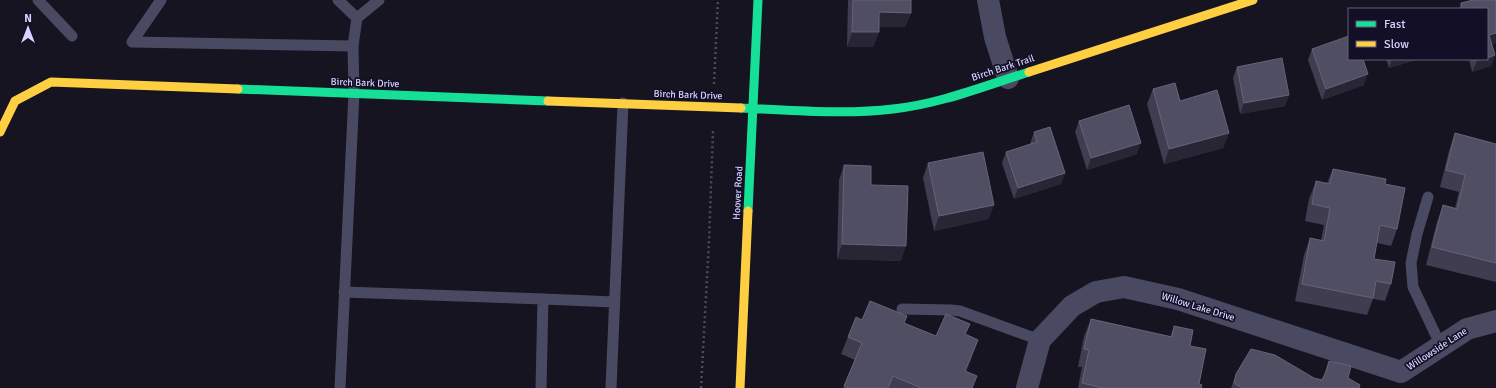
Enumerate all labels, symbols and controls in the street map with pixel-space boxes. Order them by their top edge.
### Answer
north arrow [8,8,48,48]
legend [1348,8,1488,60]
text: N [24,12,32,25]
text: Fast [1384,17,1405,32]
text: Slow [1384,37,1409,52]
street label: Birch Bark Trail [970,52,1036,84]
street label: Birch Bark Drive [330,76,400,90]
street label: Birch Bark Drive [653,88,723,102]
street label: Hoover Road [731,166,745,220]
street label: Willow Lake Drive [1160,290,1236,324]
street label: Willowside Lane [1405,325,1469,373]

